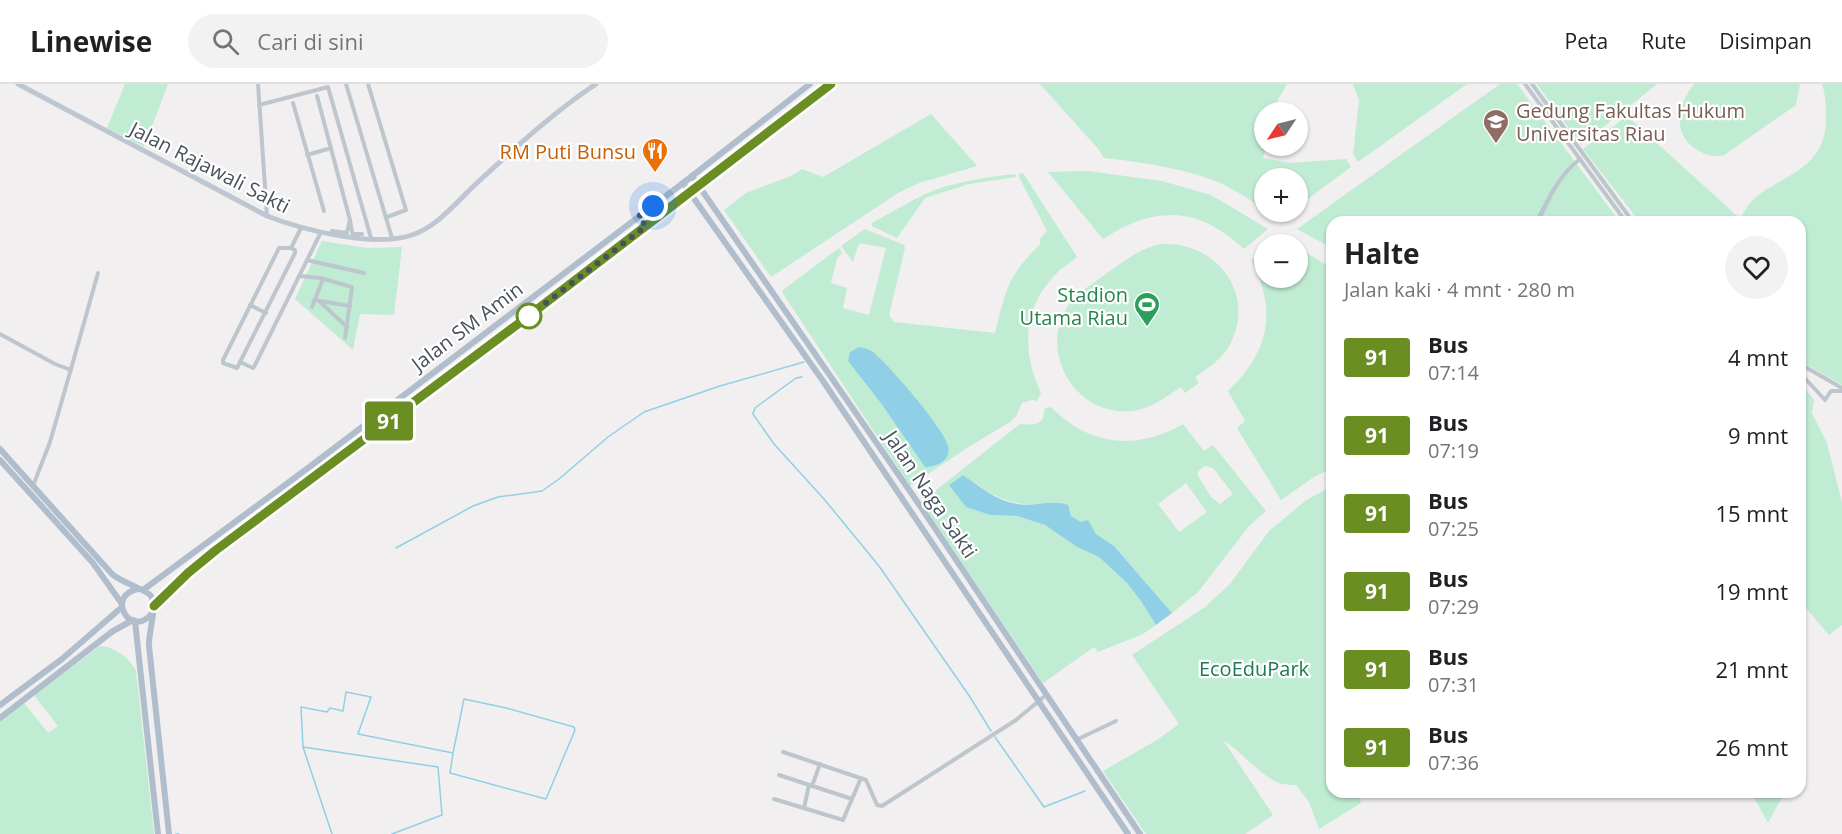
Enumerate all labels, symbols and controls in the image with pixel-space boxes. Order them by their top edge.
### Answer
search box [188,14,608,68]
text: Linewise [30,22,152,60]
icon: search [209,25,242,58]
text: Cari di sini [257,26,363,56]
text: Peta [1565,27,1608,55]
text: Rute [1641,27,1686,55]
text: Disimpan [1719,27,1812,55]
place label: Gedung Fakultas Hukum Universitas Riau [1516,97,1745,147]
north arrow [1254,102,1308,156]
map controls [1254,102,1308,288]
school or university icon: Gedung Fakultas Hukum Universitas Riau [1481,107,1511,145]
street label: Jalan Rajawali Sakti [123,114,295,219]
restaurant icon: RM Puti Bunsu [640,136,670,174]
place label: RM Puti Bunsu [500,138,636,165]
button: + [1254,168,1308,222]
your location [638,191,668,221]
button: − [1254,234,1308,288]
text: Halte [1344,234,1420,272]
button: heart [1725,236,1788,299]
street label: Jalan SM Amin [404,275,528,378]
text: Jalan kaki · 4 mnt · 280 m [1344,276,1575,303]
place label: Stadion Utama Riau [1020,281,1128,331]
sports icon: Stadion Utama Riau [1132,290,1162,328]
unlabelled marker [516,303,542,329]
text: Bus [1428,329,1468,359]
text: 4 mnt [1728,342,1788,372]
text: 91 [1365,343,1389,371]
text: 07:14 [1428,359,1479,386]
line badge: 91 [362,402,416,440]
text: 91 [377,407,401,435]
text: Bus [1428,407,1468,437]
text: 9 mnt [1728,420,1788,450]
text: 91 [1365,421,1389,449]
street label: Jalan Naga Sakti [877,423,984,563]
text: 07:19 [1428,437,1479,464]
text: Bus [1428,485,1468,515]
text: 15 mnt [1715,498,1788,528]
text: 91 [1365,499,1389,527]
text: 07:25 [1428,515,1479,542]
text: Bus [1428,563,1468,593]
text: 19 mnt [1715,576,1788,606]
text: 91 [1365,577,1389,605]
text: 07:29 [1428,593,1479,620]
text: Bus [1428,641,1468,671]
text: 21 mnt [1715,654,1788,684]
park label: EcoEduPark [1199,655,1310,682]
text: 91 [1365,655,1389,683]
text: 07:31 [1428,671,1479,698]
text: Bus [1428,719,1468,749]
text: 26 mnt [1715,732,1788,762]
text: 91 [1365,733,1389,761]
text: 07:36 [1428,749,1479,776]

